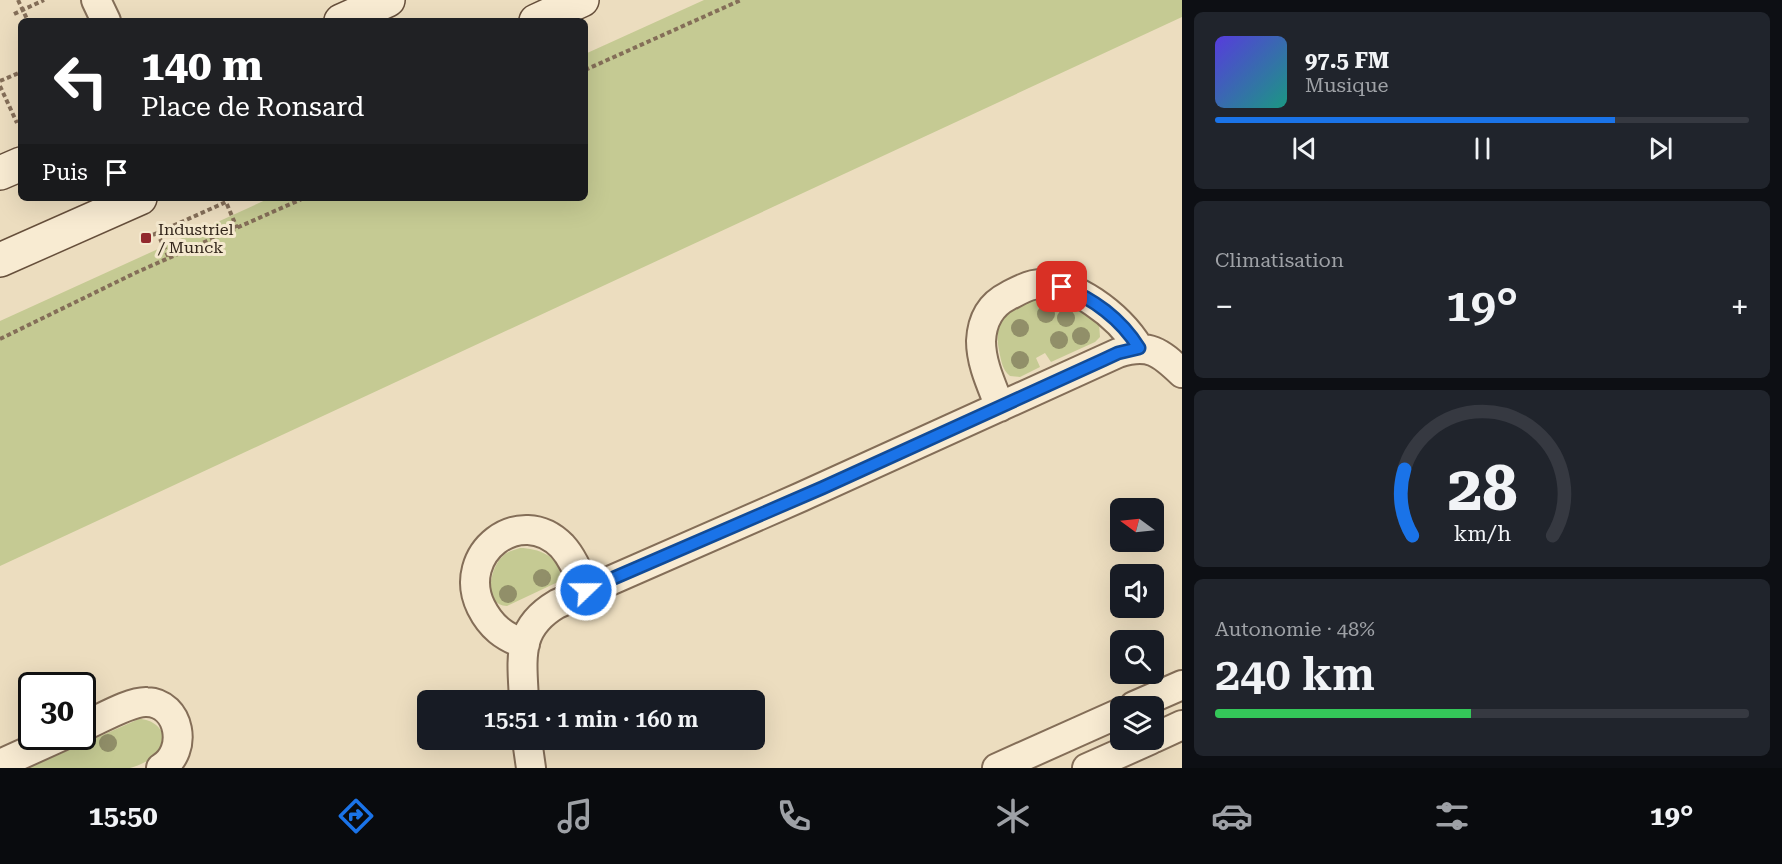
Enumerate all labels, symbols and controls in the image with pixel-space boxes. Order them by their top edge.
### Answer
text: 140 m [141,41,263,90]
icon: left [42,42,120,120]
text: 97.5 FM [1305,48,1389,73]
text: Musique [1305,73,1389,97]
text: Place de Ronsard [141,91,364,123]
icon: previous [1288,132,1321,165]
icon: pause [1466,132,1499,165]
icon: next [1644,132,1677,165]
icon: arrive [100,156,133,189]
text: Puis [42,160,88,185]
place label: Industriel / Munck [157,220,233,257]
marker: Industriel / Munck [139,231,153,245]
text: Climatisation [1215,248,1344,272]
pin [1036,261,1087,312]
icon: arrive [1045,270,1078,303]
text: 19° [1446,279,1518,332]
text: − [1215,287,1233,326]
text: + [1731,287,1749,326]
text: 28 [1447,452,1517,525]
north arrow [1110,498,1164,552]
map controls [1110,498,1164,750]
text: km/h [1453,521,1511,546]
position arrow [554,558,618,622]
button: sound [1110,564,1164,618]
text: Autonomie · 48% [1215,617,1375,641]
button: search [1110,630,1164,684]
text: 240 km [1215,648,1375,701]
speed limit sign: 30 [18,672,96,750]
button: layers [1110,696,1164,750]
text: 15:51 · 1 min · 160 m [484,707,698,732]
icon: directions [335,795,377,837]
icon: music [554,795,596,837]
icon: phone [773,795,815,837]
icon: climate [992,795,1034,837]
icon: car [1211,795,1253,837]
icon: filters [1431,795,1473,837]
text: 15:50 [89,800,158,832]
text: 19° [1650,800,1693,832]

